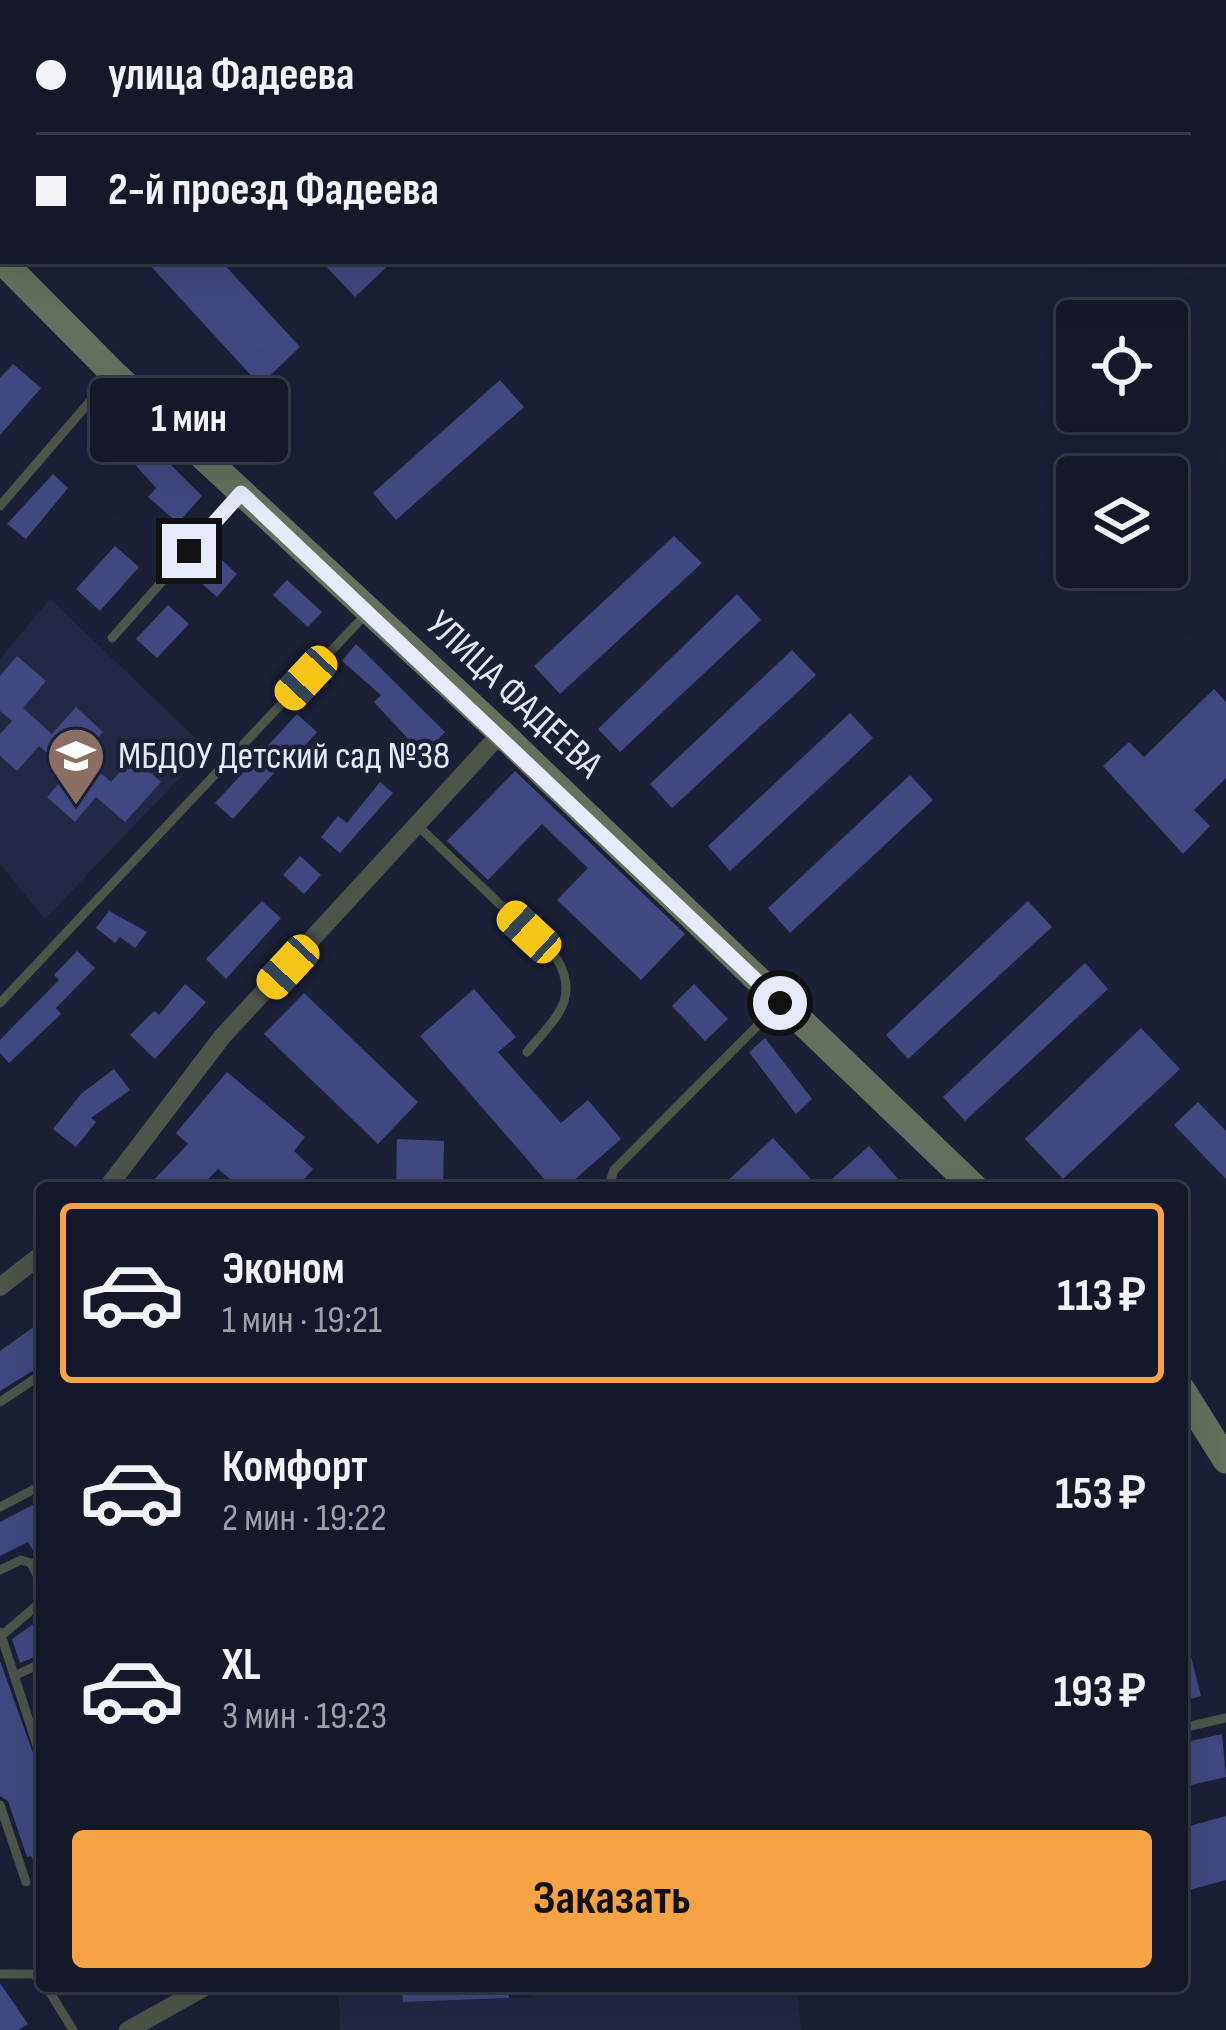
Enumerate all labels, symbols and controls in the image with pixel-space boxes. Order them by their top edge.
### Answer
text: улица Фадеева [108,48,354,103]
text: 2-й проезд Фадеева [108,163,439,218]
map controls [1056,300,1188,588]
button: locate [1056,300,1188,432]
callout: 1 мин [90,377,288,461]
text: 1 мин [151,396,227,443]
button: layers [1056,456,1188,588]
route end [162,524,216,578]
street label: УЛИЦА ФАДЕЕВА [416,601,612,789]
car [268,639,344,717]
school or university icon: МБДОУ Детский сад №38 [45,725,107,807]
place label: МБДОУ Детский сад №38 [118,733,450,780]
car [490,894,568,970]
car [250,928,326,1006]
route start [753,976,807,1030]
icon: car [78,1239,186,1347]
text: Эконом [222,1242,345,1297]
text: 113 ₽ [1057,1269,1146,1324]
text: 1 мин · 19:21 [222,1297,382,1344]
icon: car [78,1437,186,1545]
text: Комфорт [222,1440,368,1495]
text: 153 ₽ [1055,1467,1146,1522]
text: 2 мин · 19:22 [222,1495,387,1542]
icon: car [78,1635,186,1743]
text: XL [222,1638,261,1693]
text: 193 ₽ [1054,1665,1146,1720]
text: 3 мин · 19:23 [222,1693,387,1740]
button: Заказать [72,1830,1152,1968]

